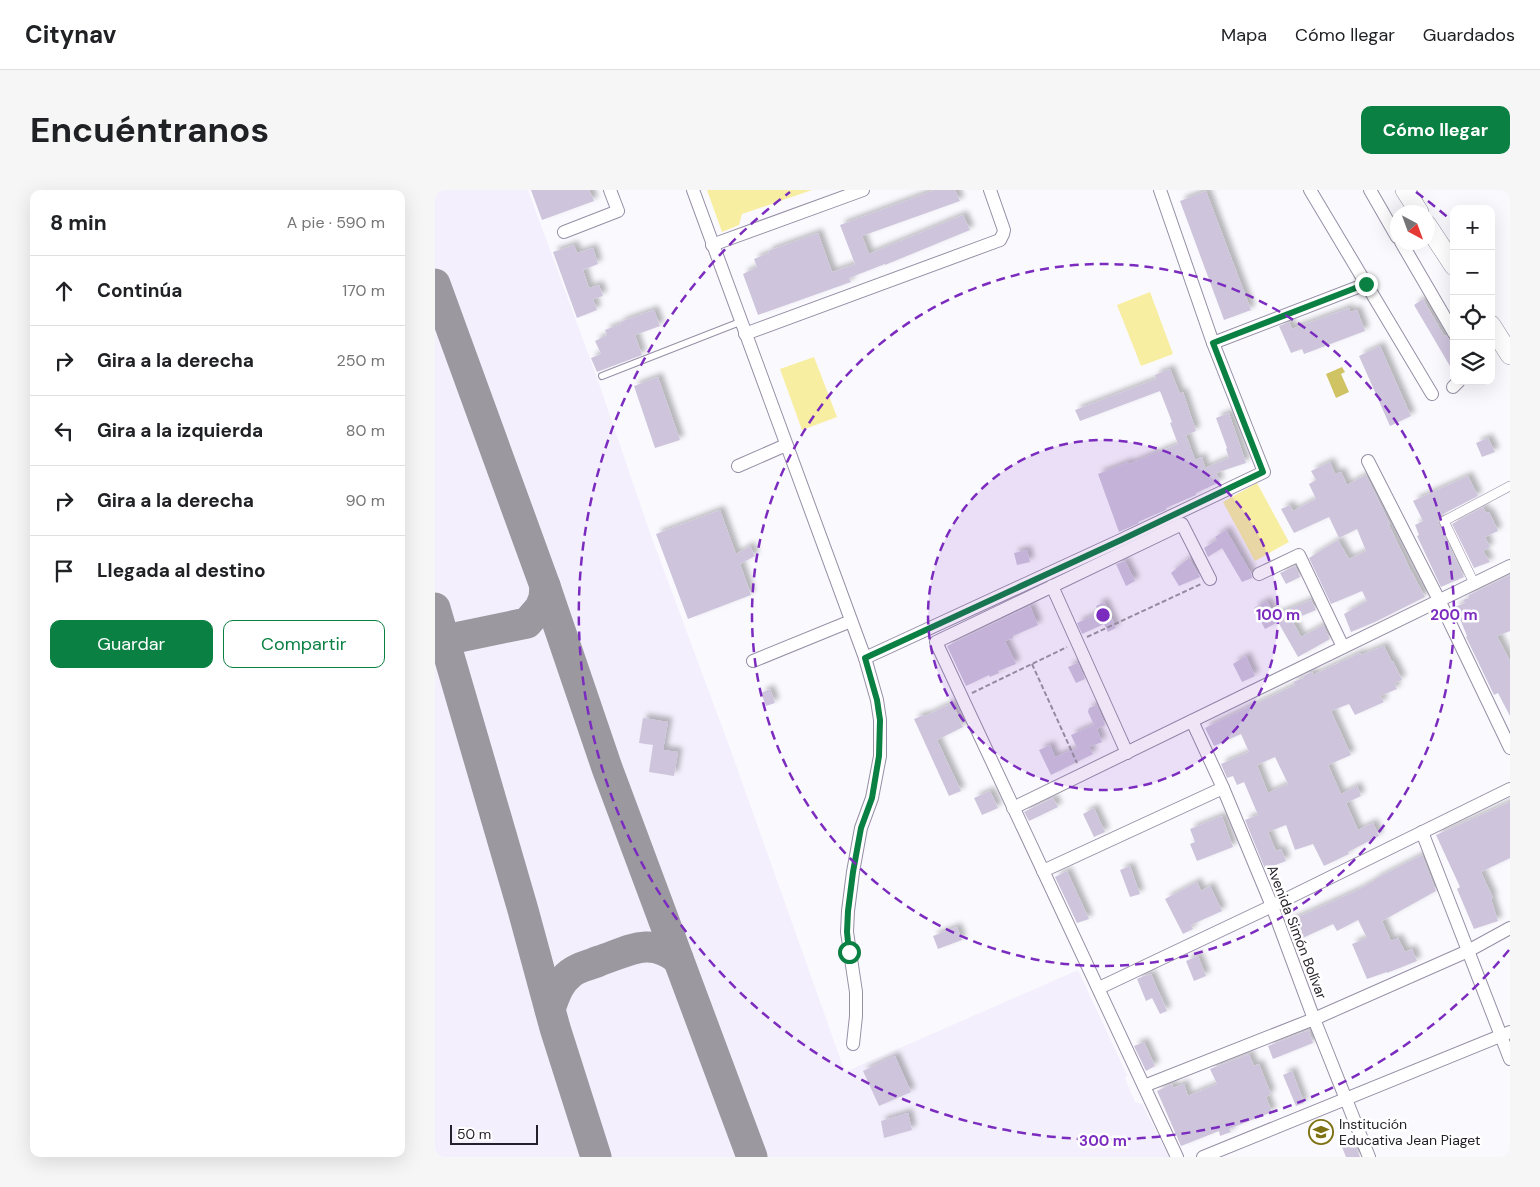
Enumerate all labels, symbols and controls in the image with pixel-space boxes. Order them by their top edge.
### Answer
text: Citynav [25,19,116,50]
text: Mapa [1221,23,1267,47]
text: Cómo llegar [1295,23,1395,47]
text: Guardados [1423,23,1515,47]
button: Cómo llegar [1361,106,1510,154]
text: Encuéntranos [30,107,269,153]
north arrow [1390,205,1435,250]
map controls [1450,205,1495,385]
button: + [1450,205,1495,250]
text: 8 min [50,209,107,237]
text: A pie · 590 m [287,212,385,233]
button: − [1450,250,1495,295]
route end [1355,273,1378,296]
icon: ahead [50,277,78,305]
text: Continúa [97,278,182,303]
text: 170 m [342,280,385,301]
button: locate [1450,295,1495,340]
button: layers [1450,340,1495,385]
icon: right [50,347,78,375]
text: Gira a la derecha [97,348,254,373]
text: 250 m [337,350,385,371]
icon: left [50,417,78,445]
text: Gira a la izquierda [97,418,263,443]
text: 80 m [346,420,385,441]
icon: right [50,487,78,515]
text: Gira a la derecha [97,488,254,513]
text: 90 m [345,490,385,511]
icon: arrive [50,557,78,585]
text: Llegada al destino [97,558,266,583]
text: 100 m [1256,605,1300,625]
text: 200 m [1430,605,1478,625]
centre of rings [1094,606,1112,624]
button: Guardar [50,620,213,668]
button: Compartir [223,620,385,668]
street label: Avenida Simón Bolívar [1263,863,1331,1001]
route start [838,941,861,964]
place label: Institución Educativa Jean Piaget [1339,1115,1481,1149]
school or university icon: Institución Educativa Jean Piaget [1308,1119,1334,1145]
scale bar [450,1122,537,1145]
text: 50 m [457,1125,491,1143]
text: 300 m [1079,1131,1127,1151]

